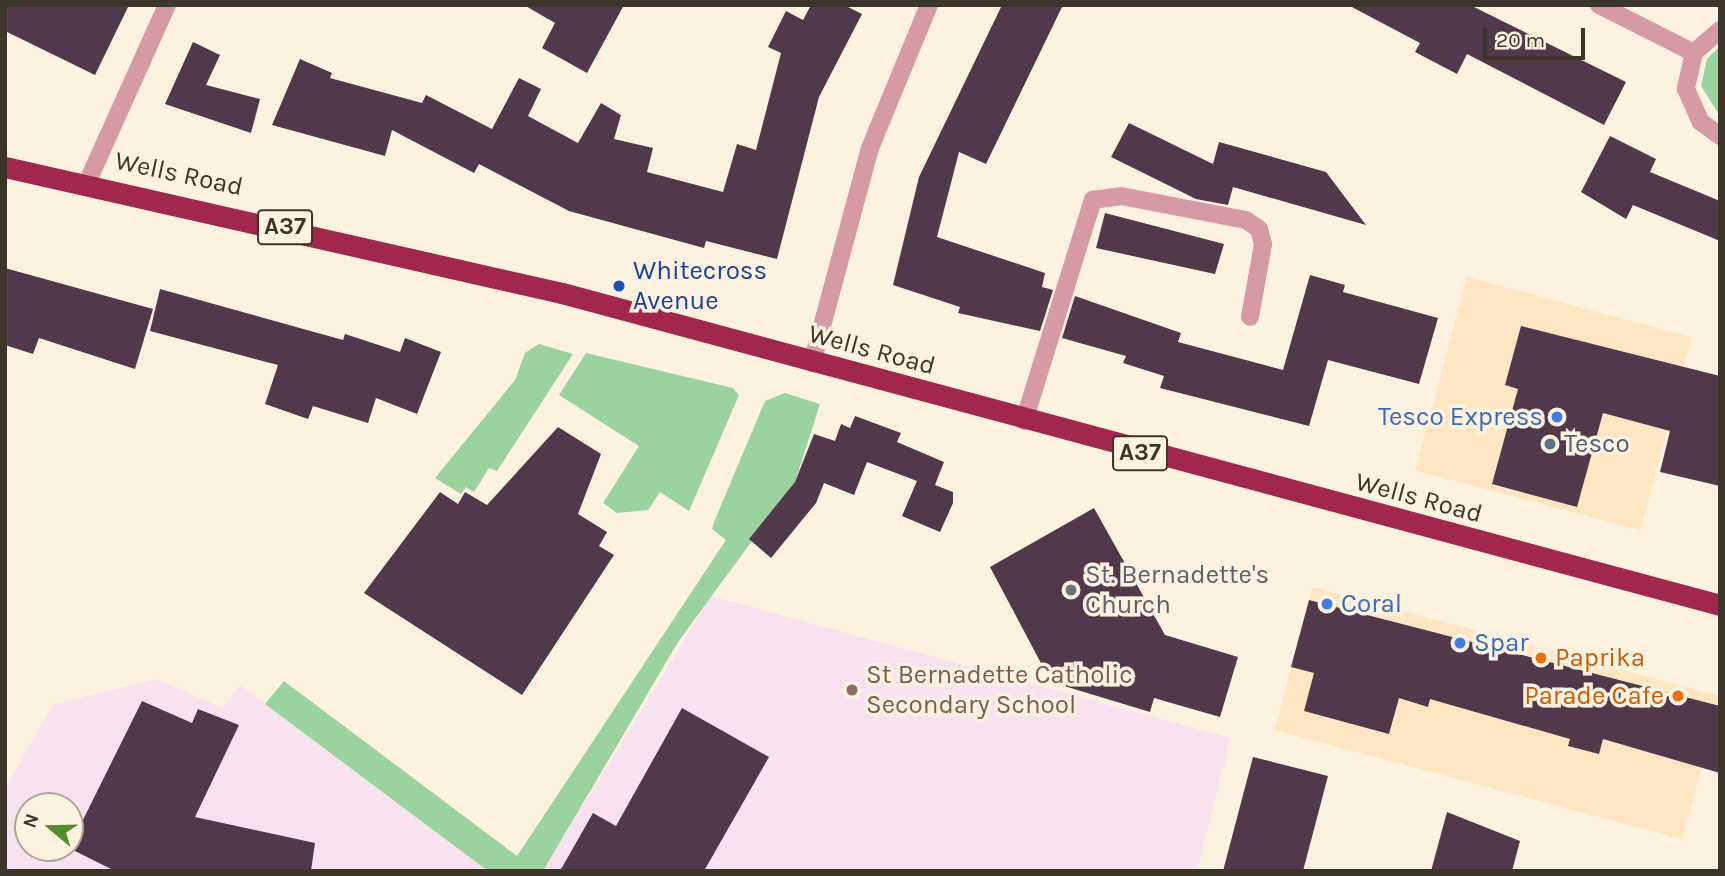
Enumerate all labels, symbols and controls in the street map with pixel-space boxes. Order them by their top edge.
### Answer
scale bar [1487,14,1588,58]
text: 20 m [1496,28,1545,52]
street label: Wells Road [112,145,246,203]
road number: A37 [257,207,313,248]
place label: Whitecross Avenue [633,255,767,316]
marker: Whitecross Avenue [611,278,627,294]
street label: Wells Road [805,318,939,382]
place label: Tesco Express [1378,401,1543,433]
marker: Tesco Express [1549,409,1565,425]
place label: Tesco [1564,428,1630,460]
road number: A37 [1112,432,1168,474]
marker: Tesco [1542,436,1558,452]
street label: Wells Road [1352,466,1486,530]
place label: St. Bernadette's Church [1085,559,1269,620]
marker: St. Bernadette's Church [1063,582,1079,598]
place label: Coral [1341,588,1402,620]
marker: Coral [1319,596,1335,612]
place label: Spar [1474,627,1529,659]
marker: Spar [1452,635,1468,651]
place label: Paprika [1555,642,1645,674]
marker: Paprika [1533,650,1549,666]
place label: St Bernadette Catholic Secondary School [866,659,1133,720]
place label: Parade Cafe [1524,680,1664,712]
marker: St Bernadette Catholic Secondary School [844,682,860,698]
marker: Parade Cafe [1670,688,1686,704]
north arrow [14,792,84,862]
text: N [18,811,44,831]

